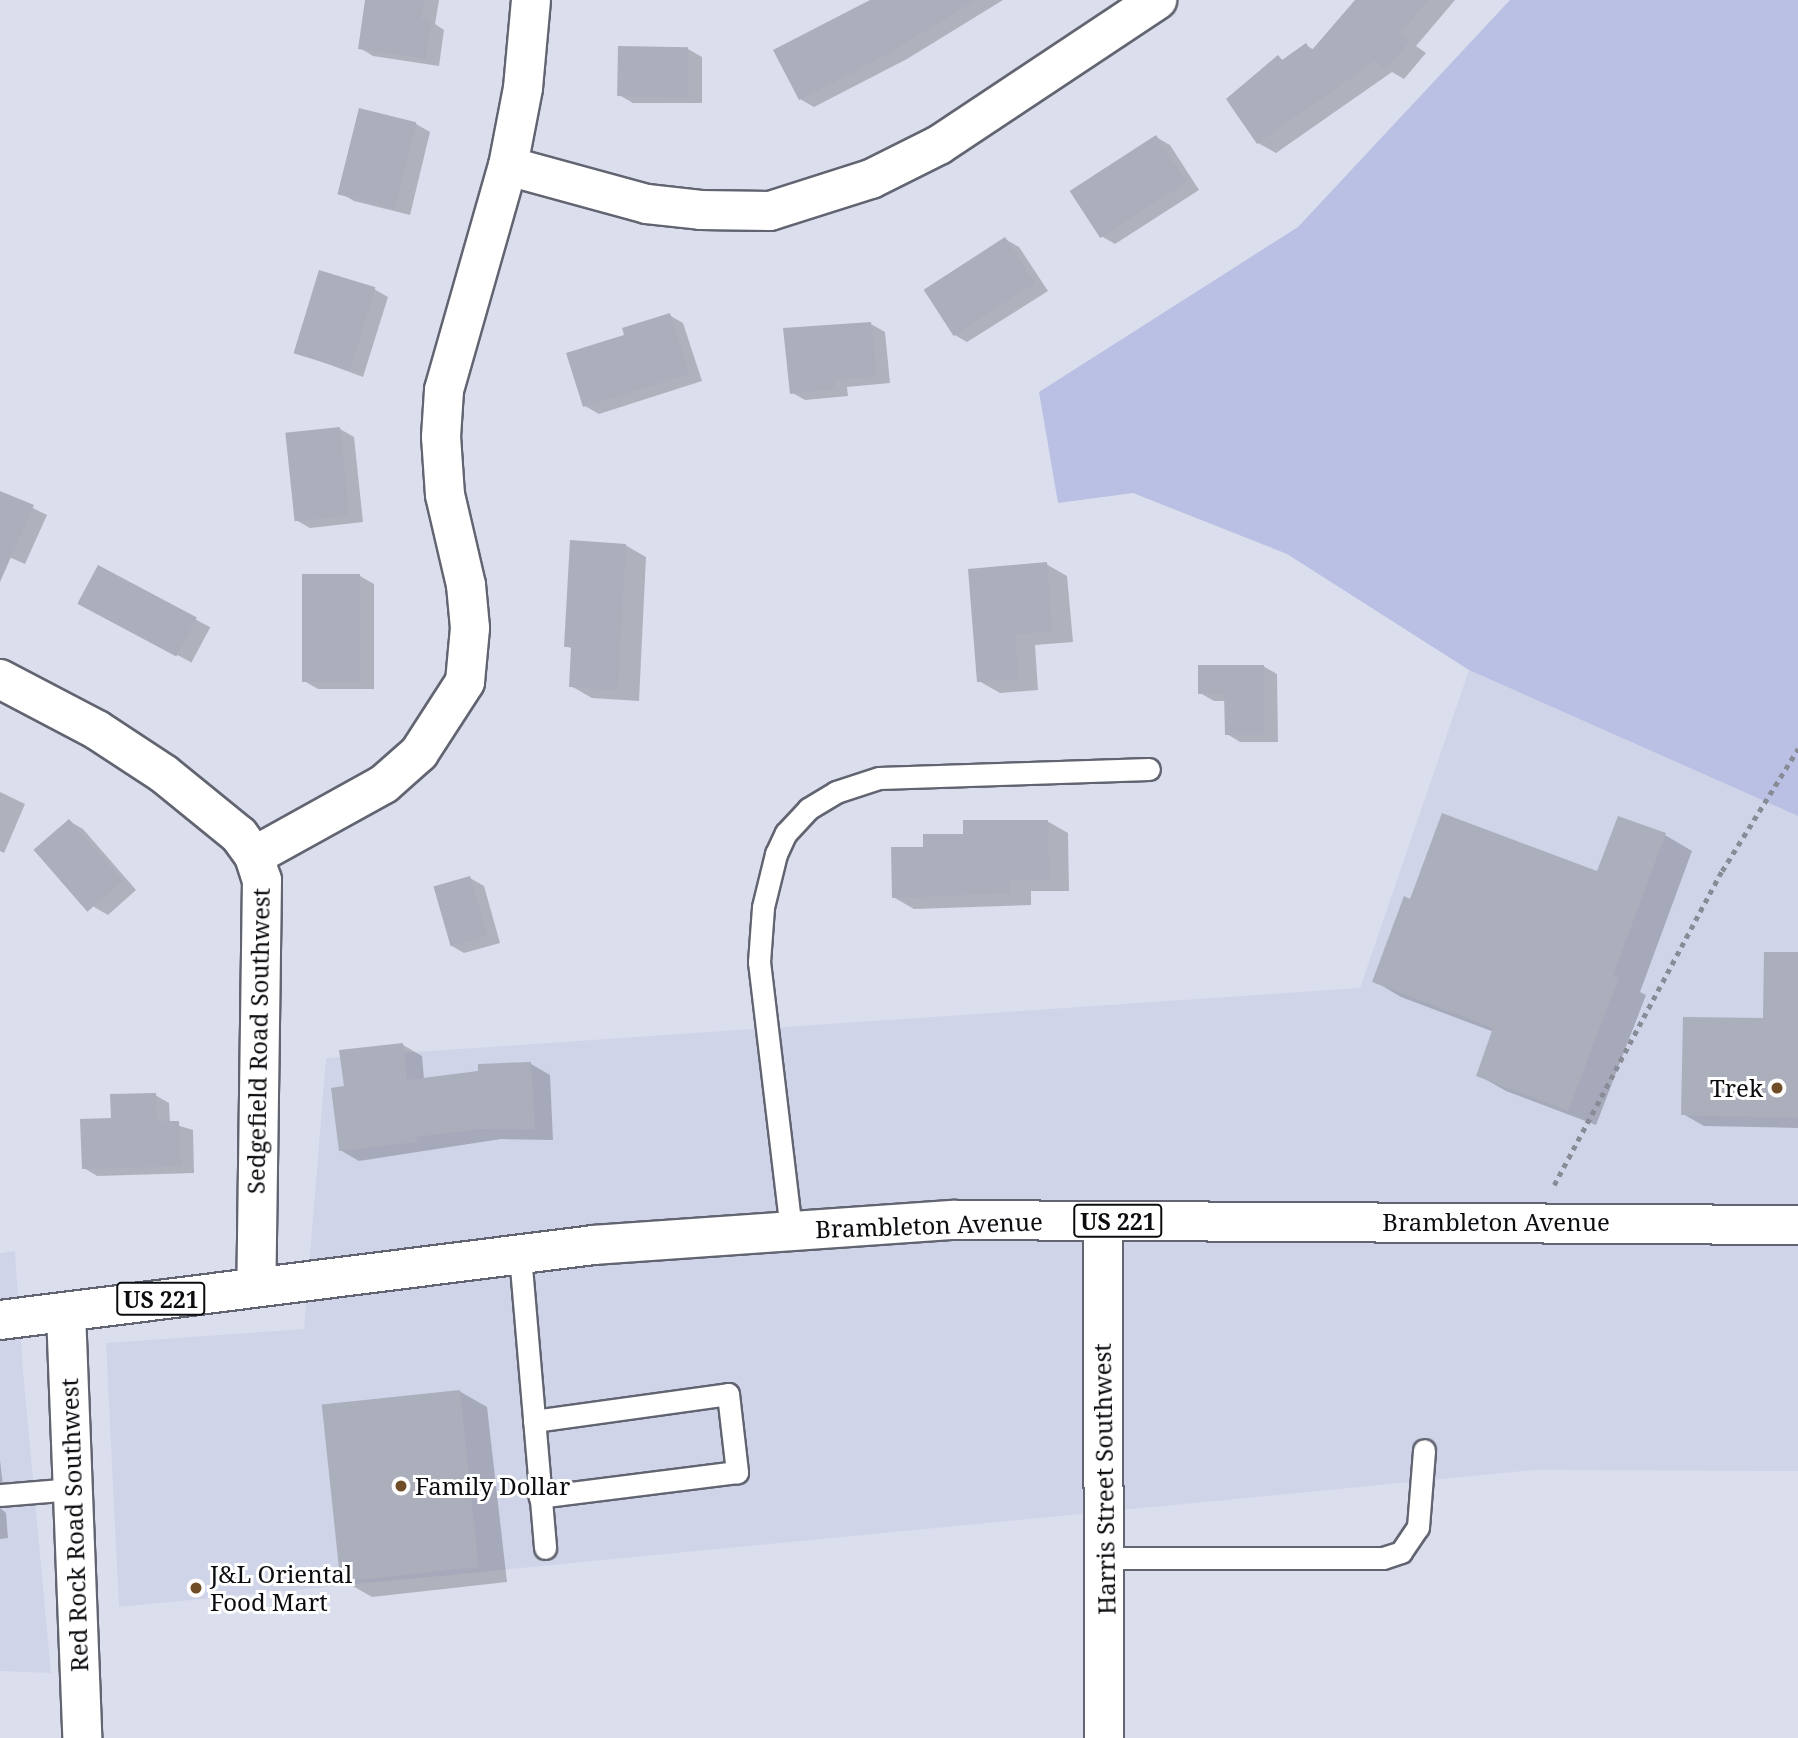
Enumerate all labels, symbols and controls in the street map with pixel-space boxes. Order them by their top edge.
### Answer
street label: Sedgefield Road Southwest [241,888,275,1194]
place label: Trek [1710,1074,1763,1102]
marker: Trek [1769,1080,1785,1096]
road number: US 221 [1072,1202,1164,1240]
street label: Brambleton Avenue [815,1207,1043,1243]
street label: Brambleton Avenue [1382,1208,1610,1236]
road number: US 221 [116,1280,206,1318]
street label: Harris Street Southwest [1087,1343,1121,1615]
street label: Red Rock Road Southwest [54,1378,94,1672]
place label: Family Dollar [415,1472,570,1500]
marker: Family Dollar [393,1478,409,1494]
place label: J&L Oriental Food Mart [210,1560,352,1616]
marker: J&L Oriental Food Mart [188,1580,204,1596]

